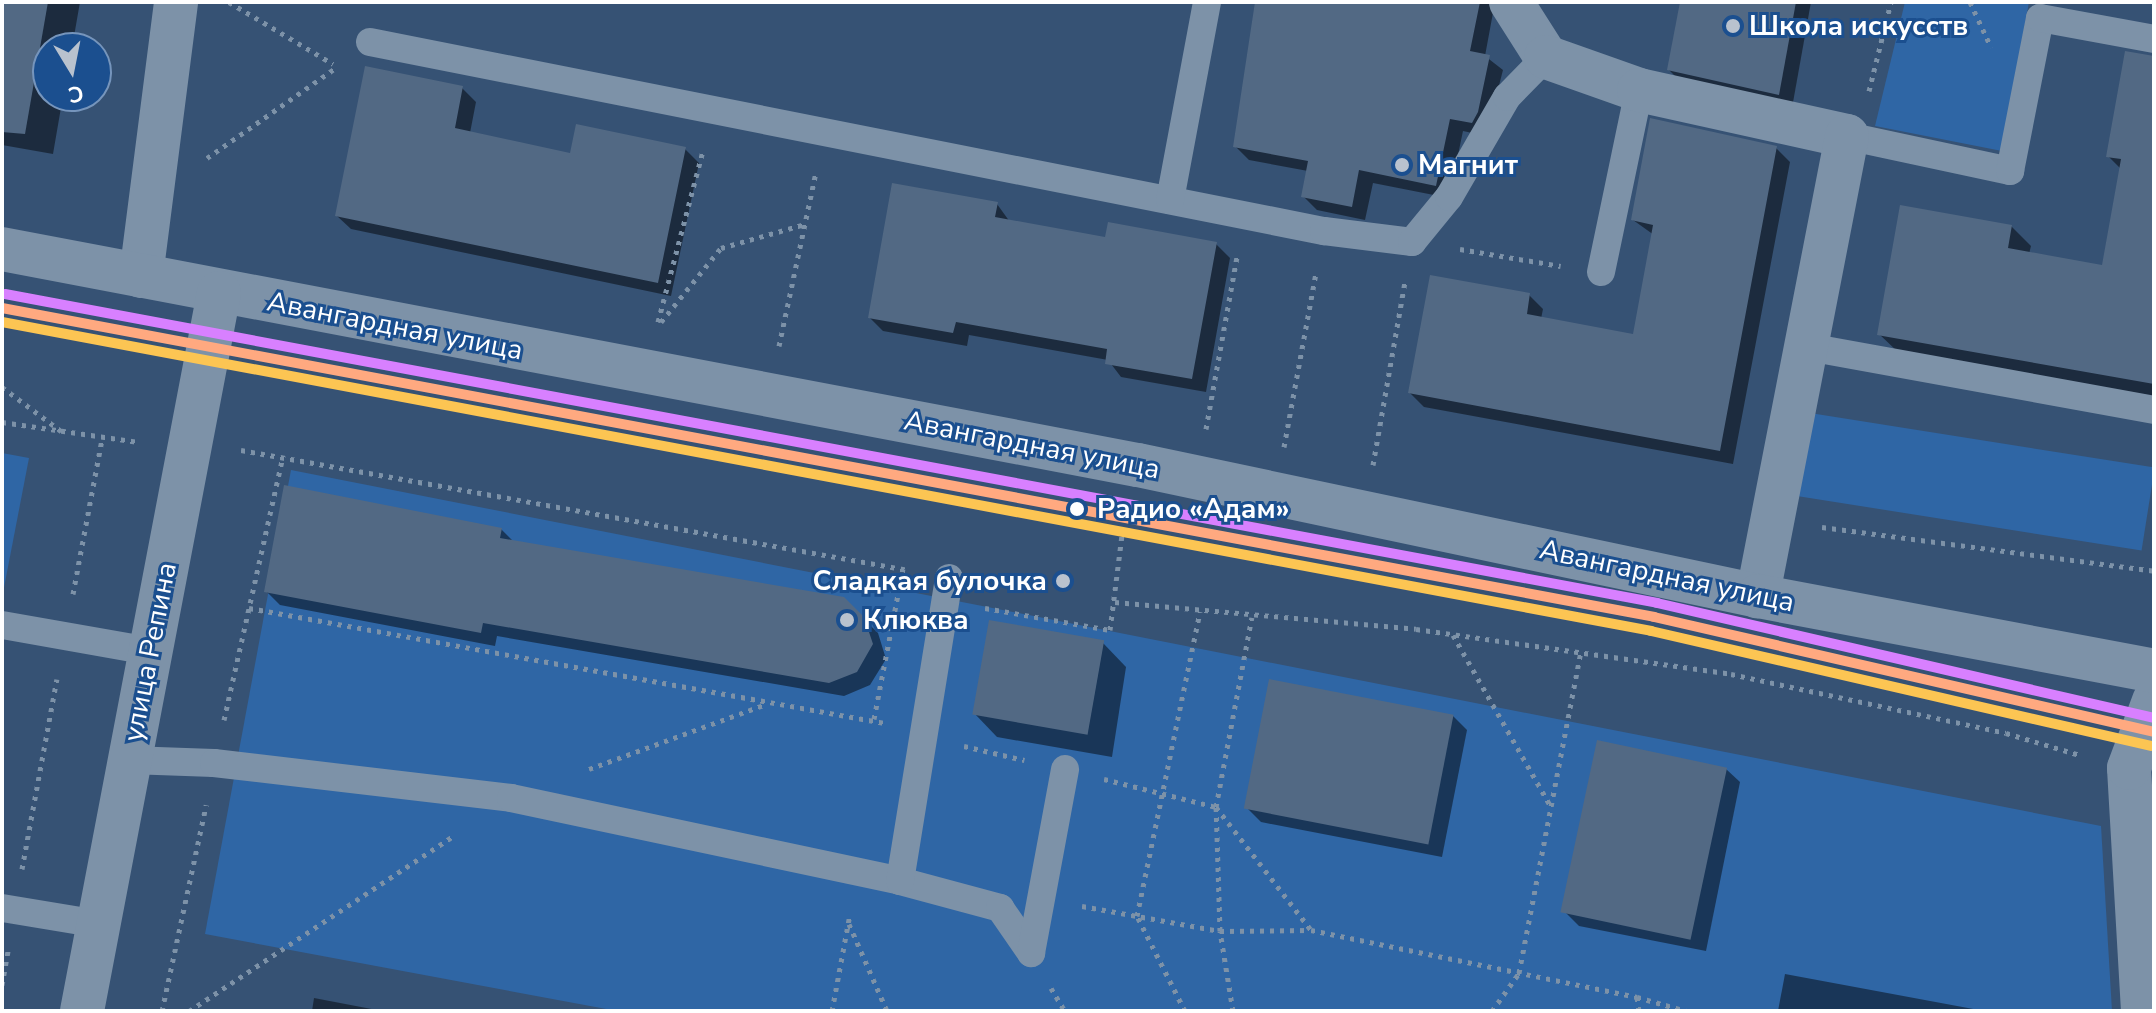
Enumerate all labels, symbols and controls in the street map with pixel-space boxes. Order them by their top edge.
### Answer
place label: Школа искусств [1749,9,1968,43]
marker: Школа искусств [1724,17,1742,35]
north arrow [32,32,112,112]
text: С [66,78,86,110]
place label: Магнит [1418,148,1518,182]
marker: Магнит [1393,156,1411,174]
street label: Авангардная улица [264,285,526,367]
street label: Авангардная улица [901,404,1163,486]
place label: Радио «Адам» [1097,492,1289,526]
marker: Радио «Адам» [1064,496,1090,522]
street label: Авангардная улица [1537,533,1797,619]
street label: улица Репина [116,559,184,745]
place label: Сладкая булочка [812,564,1047,598]
marker: Сладкая булочка [1054,572,1072,590]
place label: Клюква [863,603,969,637]
marker: Клюква [838,611,856,629]

